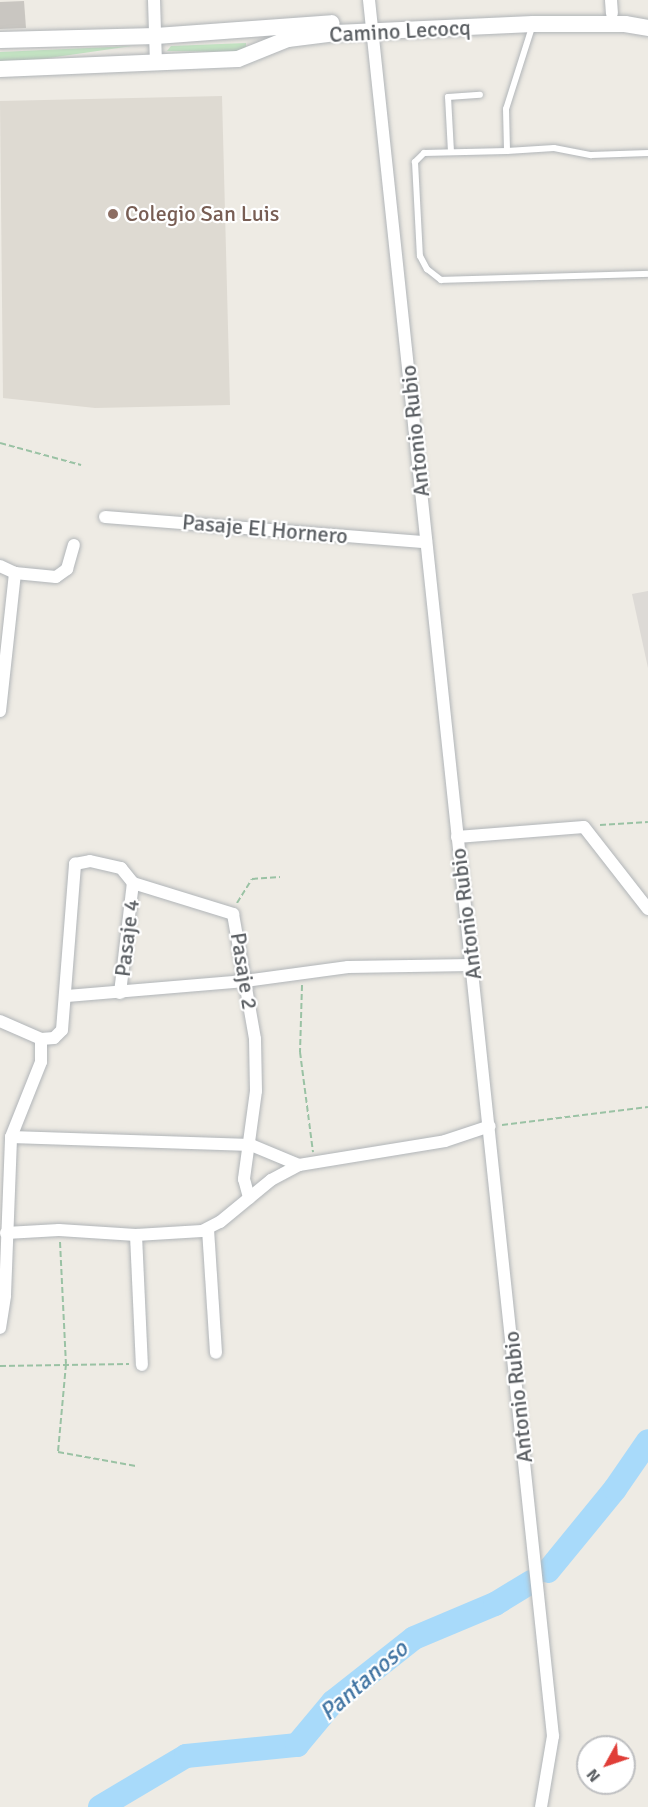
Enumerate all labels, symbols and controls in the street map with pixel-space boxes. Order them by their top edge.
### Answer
street label: Camino Lecocq [329,14,471,48]
place label: Colegio San Luis [125,201,279,227]
marker: Colegio San Luis [106,207,120,221]
street label: Antonio Rubio [395,364,435,498]
street label: Pasaje El Hornero [181,509,349,549]
street label: Antonio Rubio [445,847,487,981]
street label: Pasaje 4 [109,898,145,978]
street label: Pasaje 2 [225,931,263,1011]
street label: Antonio Rubio [498,1330,538,1464]
water label: Pantanoso [314,1635,414,1727]
north arrow [576,1735,636,1795]
text: N [583,1765,605,1786]

